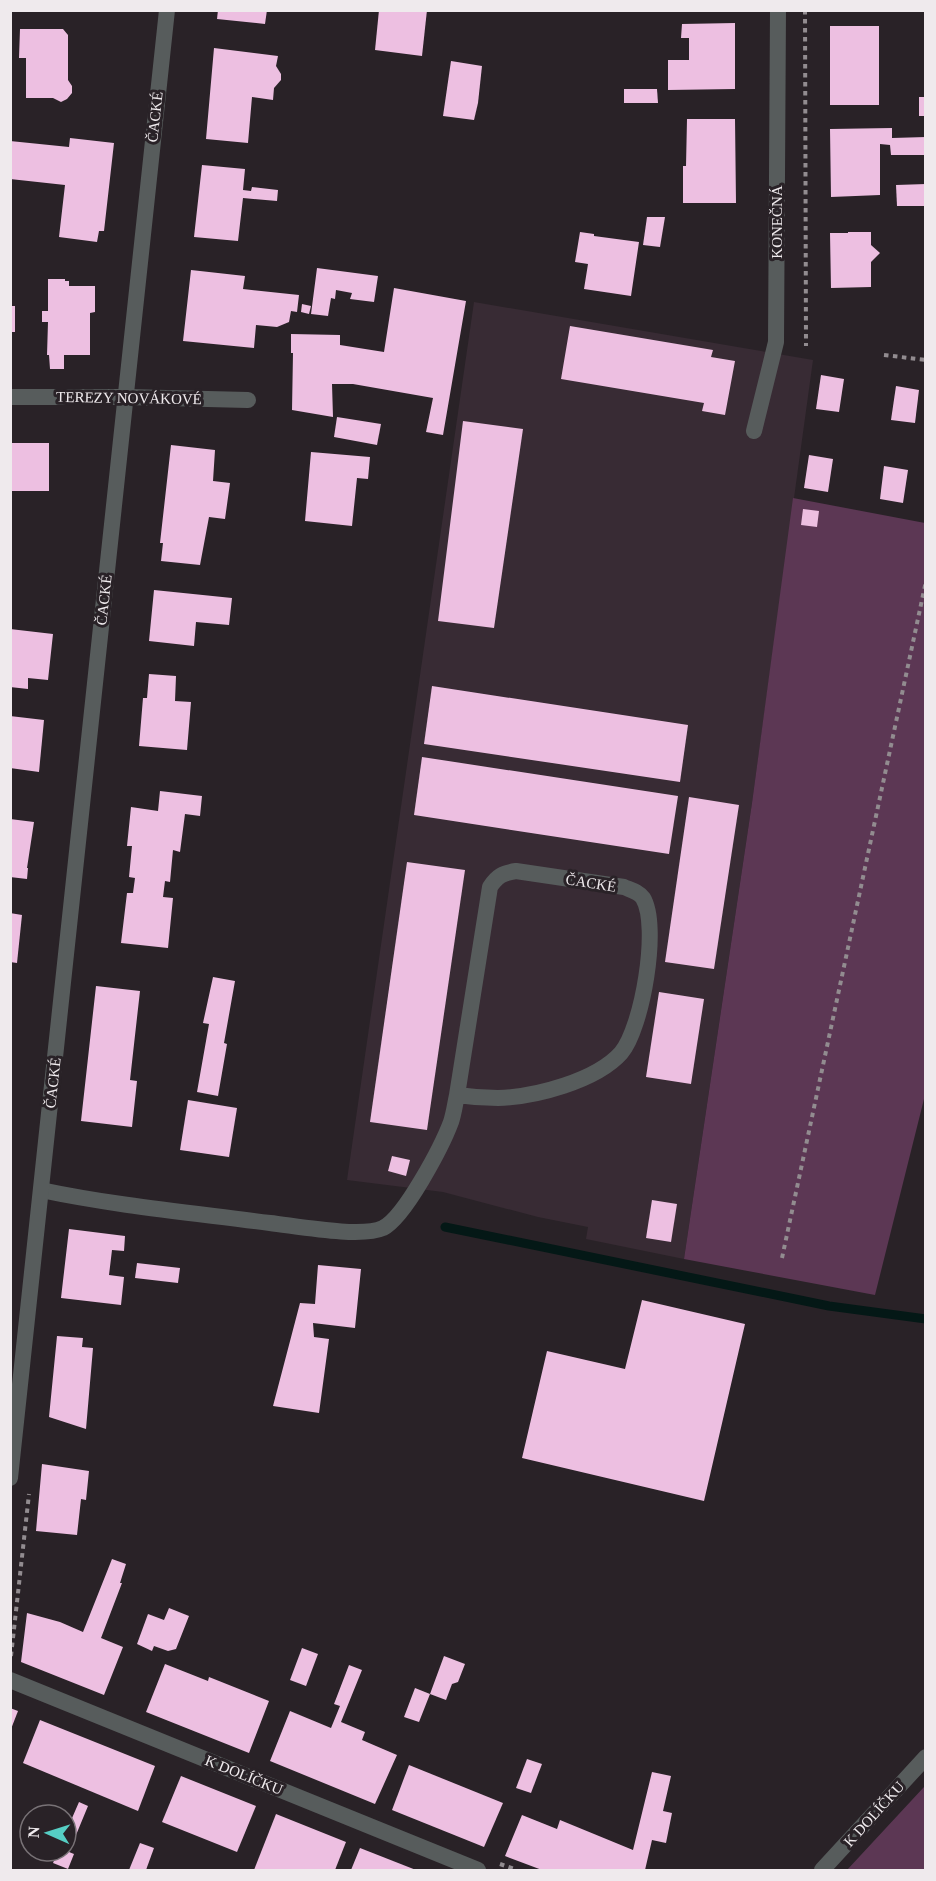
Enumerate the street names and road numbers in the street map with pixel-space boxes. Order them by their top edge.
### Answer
street label: ČACKÉ [144,91,166,143]
street label: KONEČNÁ [769,185,785,259]
street label: TEREZY NOVÁKOVÉ [56,389,202,407]
street label: ČACKÉ [93,574,115,626]
street label: ČACKÉ [565,871,617,895]
street label: ČACKÉ [42,1057,64,1109]
street label: K DOLÍČKU [203,1752,285,1798]
street label: K DOLÍČKU [841,1778,908,1850]

